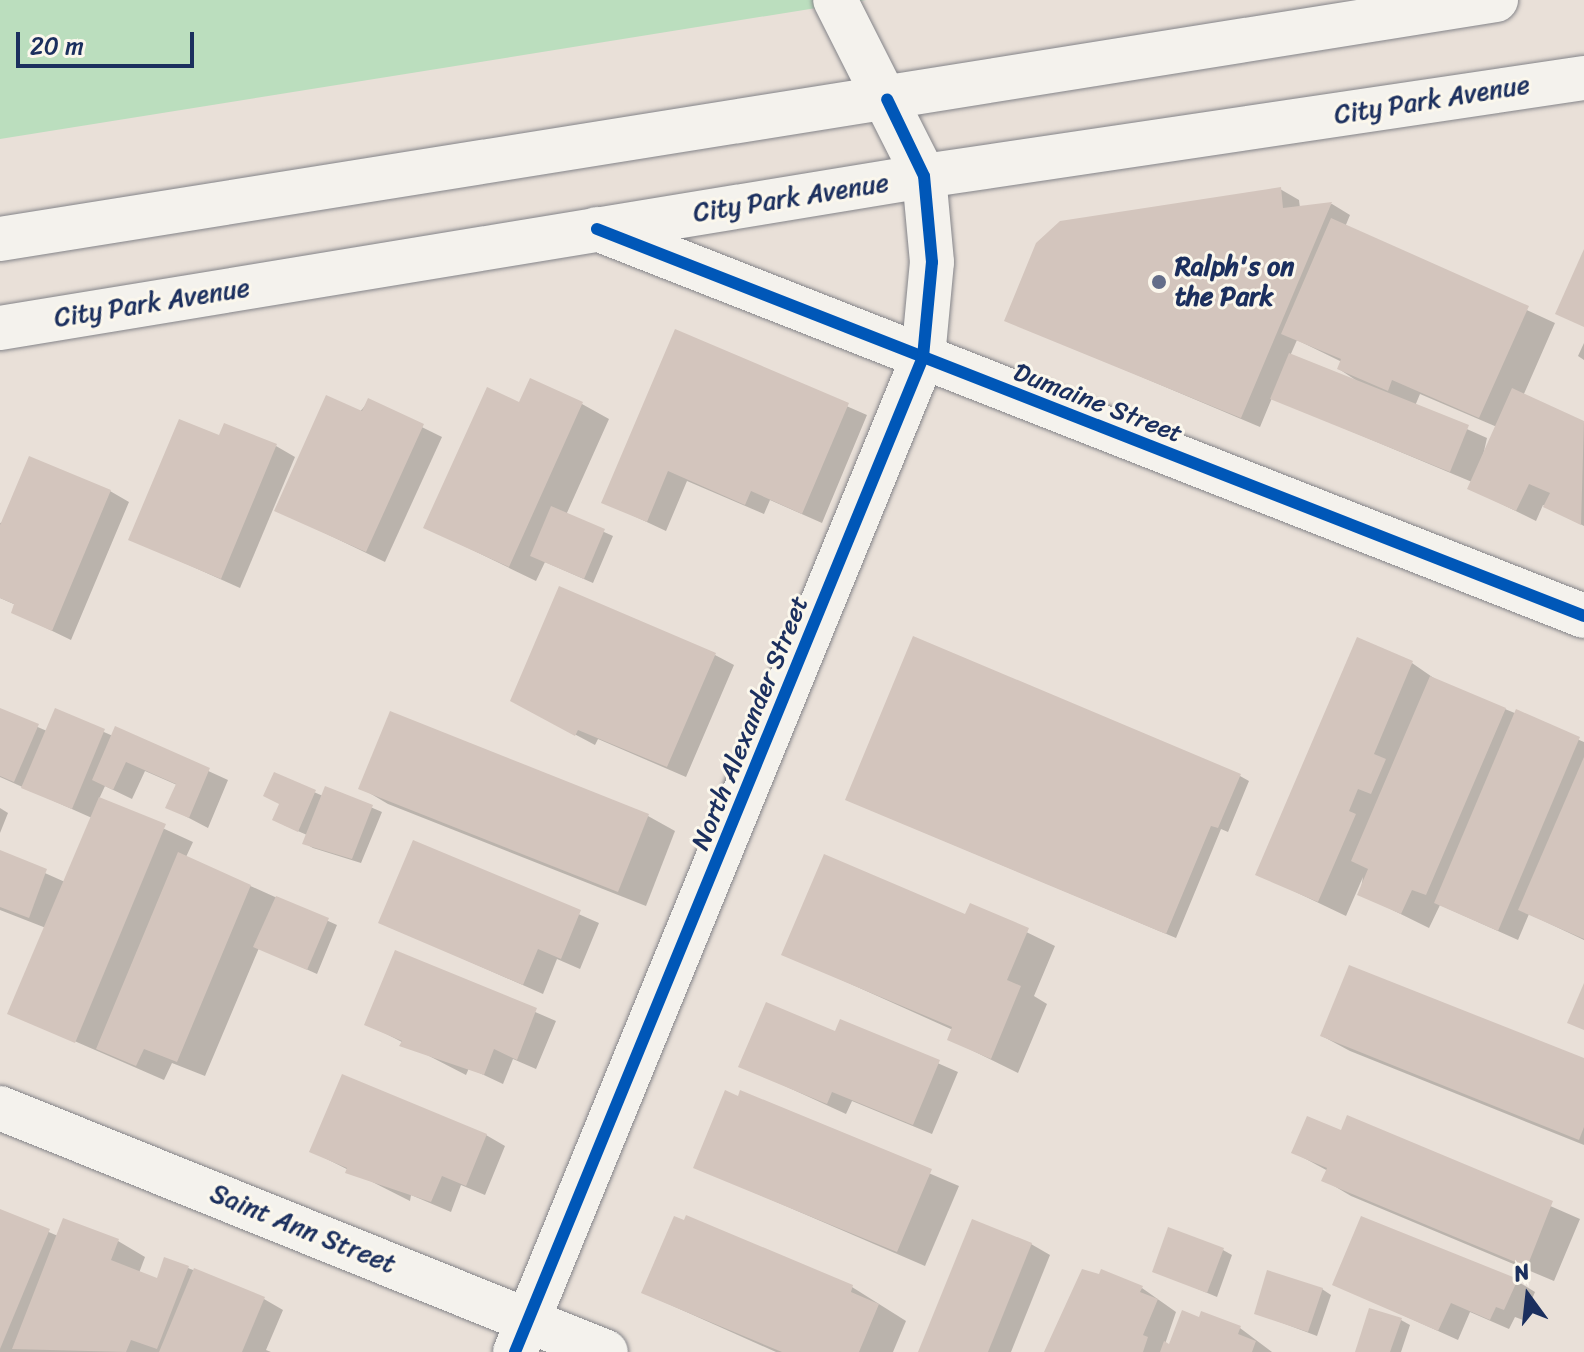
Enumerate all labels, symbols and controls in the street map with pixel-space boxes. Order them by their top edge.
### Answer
scale bar [20,16,198,66]
text: 20 m [30,25,84,67]
street label: City Park Avenue [1332,69,1532,131]
street label: City Park Avenue [691,167,891,229]
place label: Ralph's on the Park [1175,251,1294,312]
street label: City Park Avenue [52,272,252,334]
marker: Ralph's on the Park [1150,273,1168,291]
street label: Dumaine Street [1009,356,1187,450]
street label: North Alexander Street [685,591,815,855]
street label: Saint Ann Street [206,1178,400,1280]
text: N [1509,1252,1534,1293]
north arrow [1488,1256,1568,1336]

